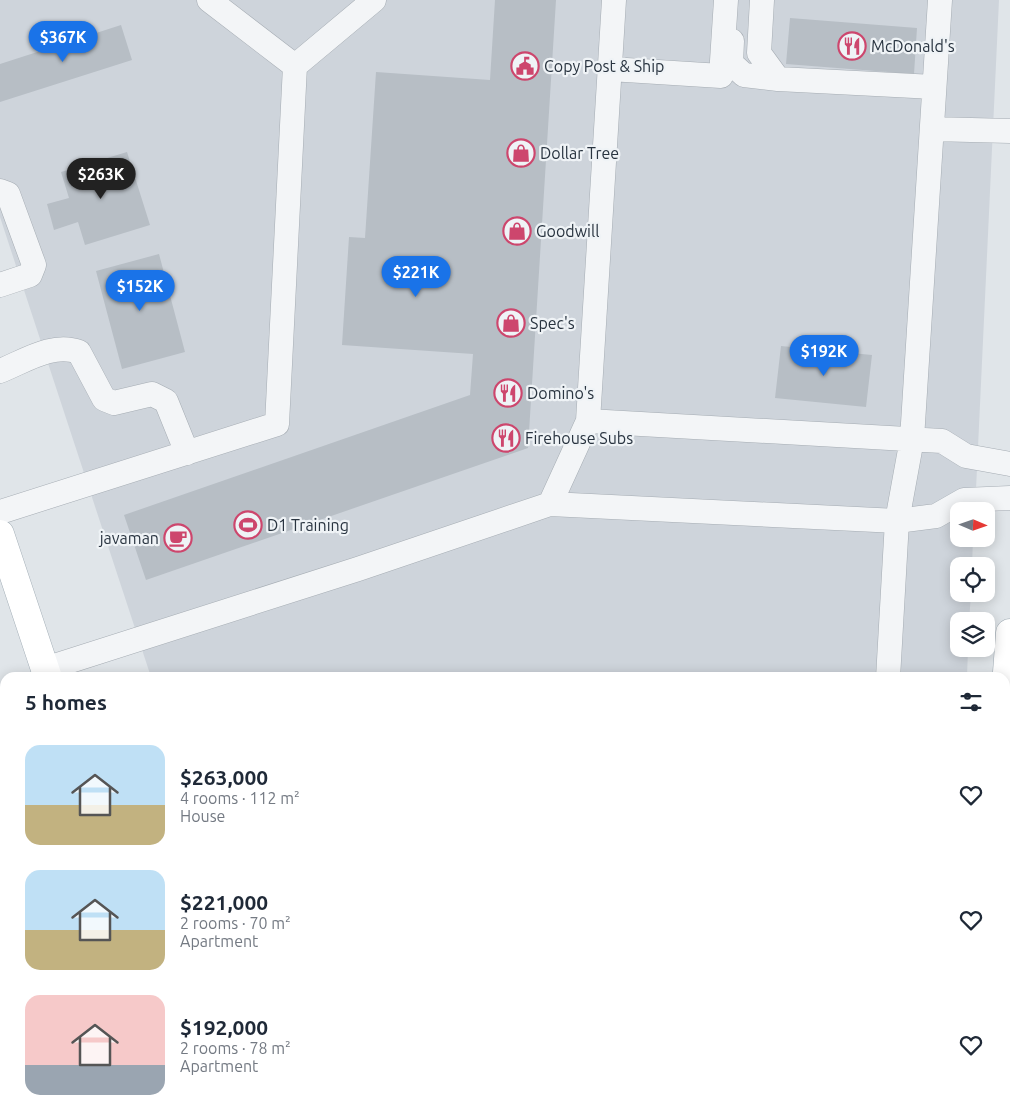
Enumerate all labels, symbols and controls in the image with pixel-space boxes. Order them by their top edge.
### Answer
pin: $367K [28,20,98,63]
text: $367K [40,28,86,46]
restaurant icon: McDonald's [837,31,867,61]
place label: McDonald's [871,37,955,55]
public building icon: Copy Post & Ship [510,51,540,81]
place label: Copy Post & Ship [544,57,664,75]
shop icon: Dollar Tree [506,138,536,168]
place label: Dollar Tree [540,144,619,162]
pin: $263K [66,158,136,200]
text: $263K [78,165,124,183]
shop icon: Goodwill [502,216,532,246]
place label: Goodwill [536,222,599,240]
pin: $221K [381,256,451,298]
text: $221K [393,263,439,281]
pin: $152K [105,270,175,312]
text: $152K [117,277,163,295]
shop icon: Spec's [496,308,526,338]
place label: Spec's [530,314,575,332]
pin: $192K [789,334,859,377]
text: $192K [801,342,847,360]
restaurant icon: Domino's [493,378,523,408]
place label: Domino's [527,384,594,402]
restaurant icon: Firehouse Subs [491,423,521,453]
place label: Firehouse Subs [525,429,633,447]
north arrow [950,502,995,548]
map controls [950,502,995,657]
sports icon: D1 Training [233,510,263,540]
place label: D1 Training [267,516,349,534]
cafe icon: javaman [163,523,193,553]
place label: javaman [98,529,159,547]
button: locate [950,557,995,602]
button: layers [950,612,995,657]
icon: filters [957,688,985,716]
text: 5 homes [25,690,107,714]
icon: home [65,765,125,825]
text: $263,000 [180,765,268,789]
icon: heart [957,781,985,809]
text: 4 rooms · 112 m² [180,789,300,807]
text: House [180,807,225,825]
icon: home [65,890,125,950]
text: $221,000 [180,890,268,914]
icon: heart [957,906,985,934]
text: 2 rooms · 70 m² [180,914,291,932]
text: Apartment [180,932,258,950]
icon: home [65,1015,125,1075]
text: $192,000 [180,1015,268,1039]
icon: heart [957,1031,985,1059]
text: 2 rooms · 78 m² [180,1039,291,1057]
text: Apartment [180,1057,258,1075]

